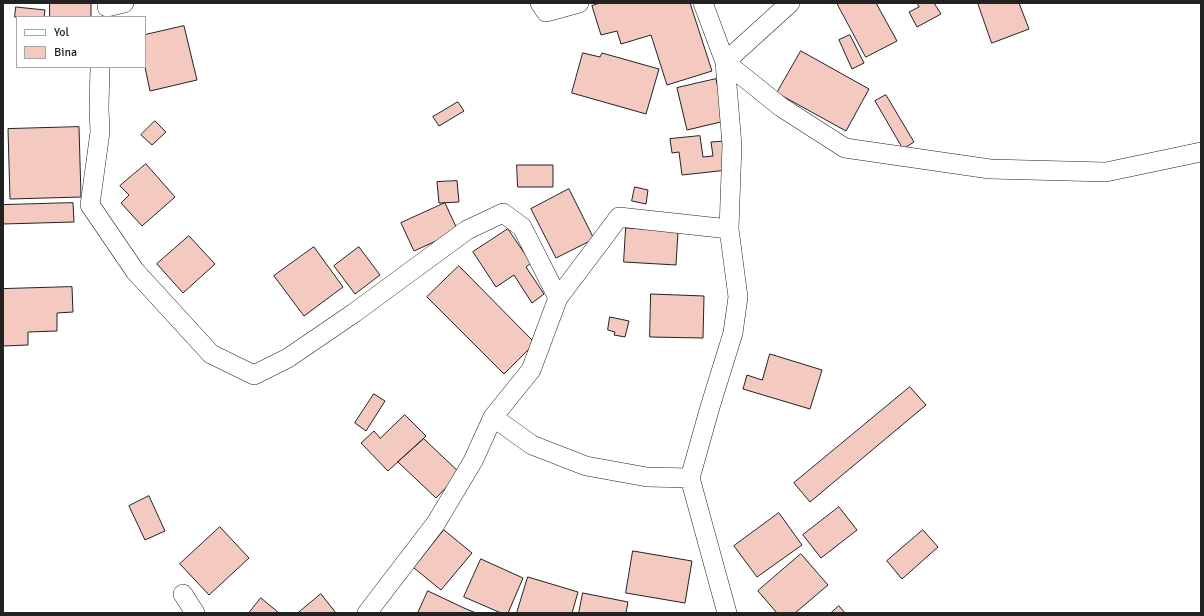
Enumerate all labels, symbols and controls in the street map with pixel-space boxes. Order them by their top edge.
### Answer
legend [16,16,146,68]
text: Yol [54,25,69,40]
text: Bina [54,45,77,60]

